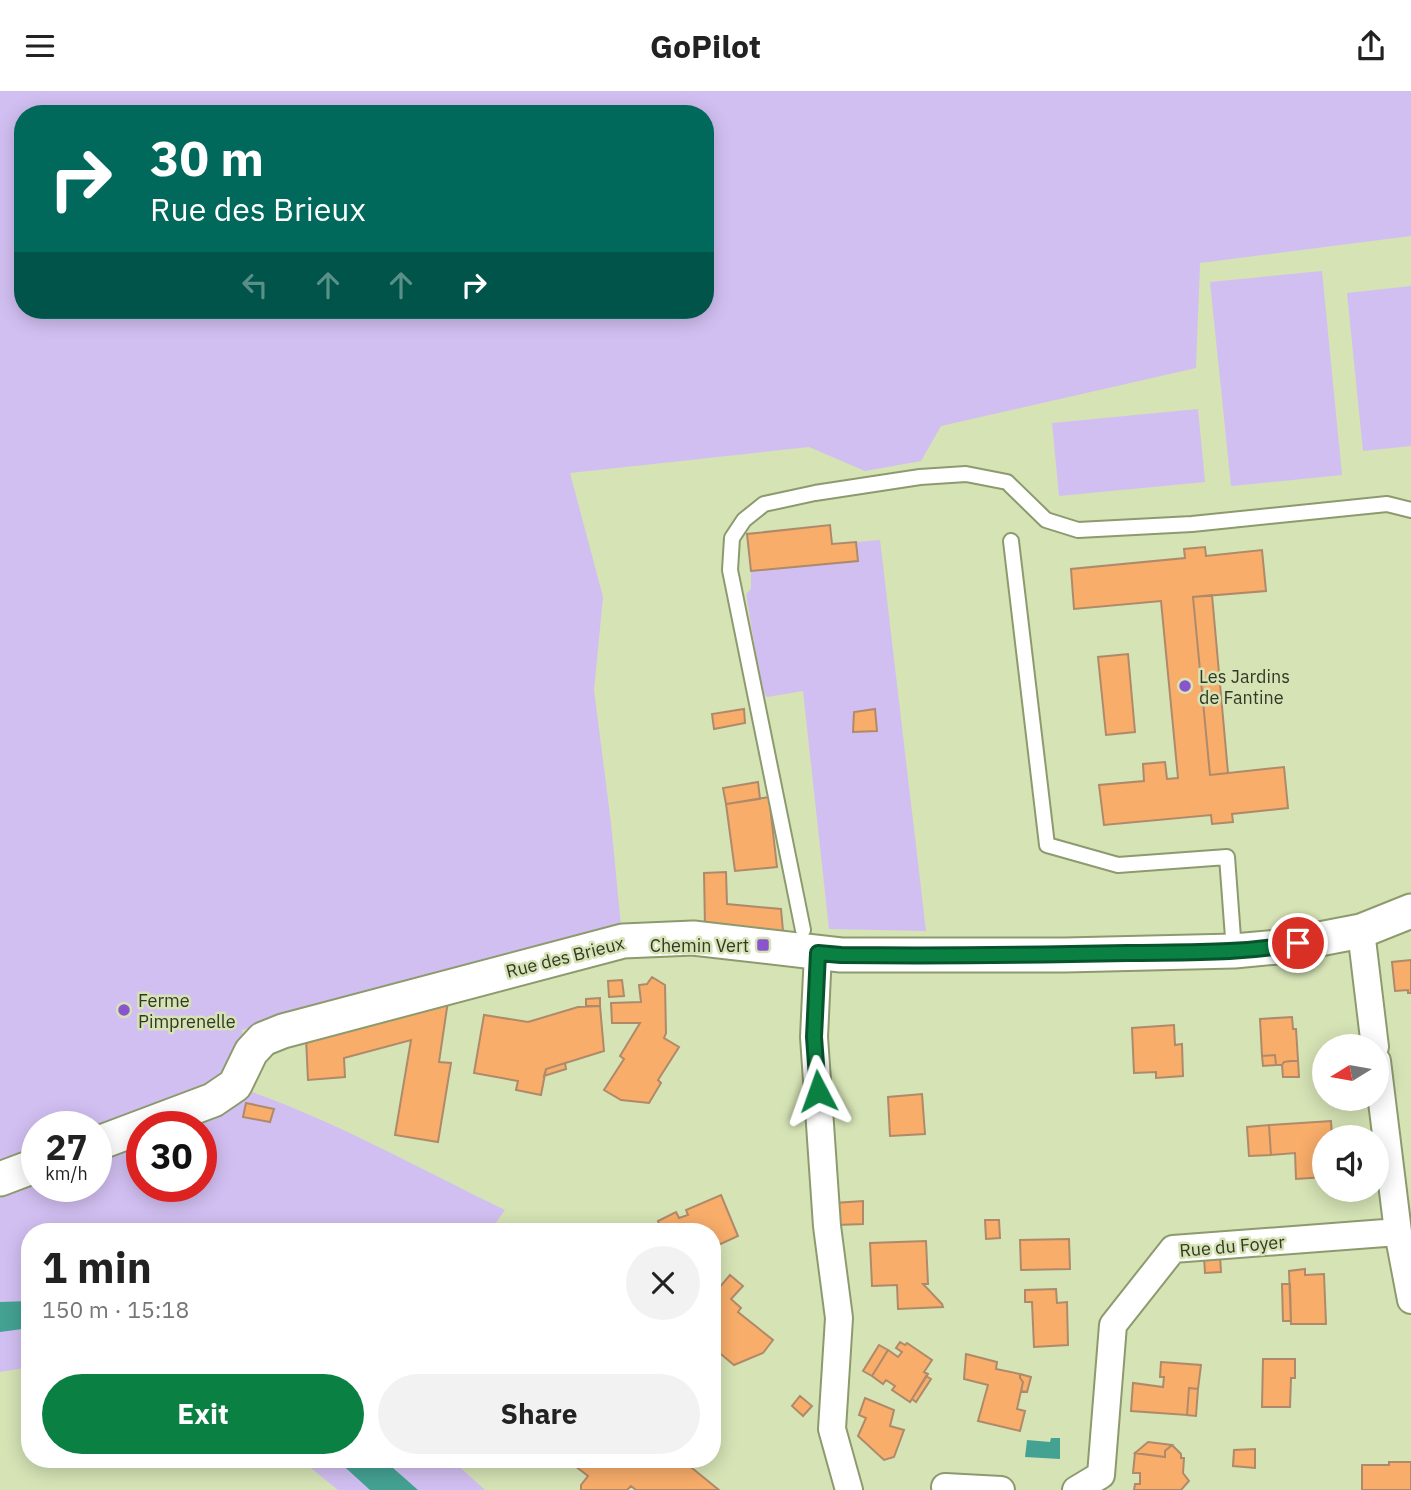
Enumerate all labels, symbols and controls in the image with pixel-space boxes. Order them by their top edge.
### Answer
text: GoPilot [650,25,761,67]
icon: menu [21,27,59,65]
icon: share [1352,27,1390,65]
text: 30 m [150,126,264,189]
icon: right [35,133,126,224]
text: Rue des Brieux [150,188,366,230]
icon: left [236,266,274,304]
icon: ahead [309,266,347,304]
icon: ahead [382,266,420,304]
icon: right [455,266,493,304]
place label: Les Jardins de Fantine [1199,665,1290,709]
marker: Les Jardins de Fantine [1177,678,1193,694]
pin [1268,913,1328,973]
icon: arrive [1279,924,1317,962]
street label: Rue des Brieux [503,931,627,983]
place label: Chemin Vert [650,934,749,957]
marker: Chemin Vert [755,937,771,953]
place label: Ferme Pimprenelle [138,989,236,1033]
marker: Ferme Pimprenelle [116,1002,132,1018]
north arrow [1312,1034,1390,1111]
map controls [1312,1034,1389,1202]
position arrow [781,1054,855,1128]
speed limit sign: 30 [126,1111,217,1202]
text: 27 [45,1124,88,1170]
button: sound [1312,1125,1389,1202]
text: km/h [45,1162,88,1185]
street label: Rue du Foyer [1178,1230,1286,1262]
text: 1 min [42,1240,152,1295]
button: close [626,1246,700,1320]
text: 150 m · 15:18 [42,1294,189,1324]
button: Exit [42,1374,364,1454]
button: Share [378,1374,700,1454]

